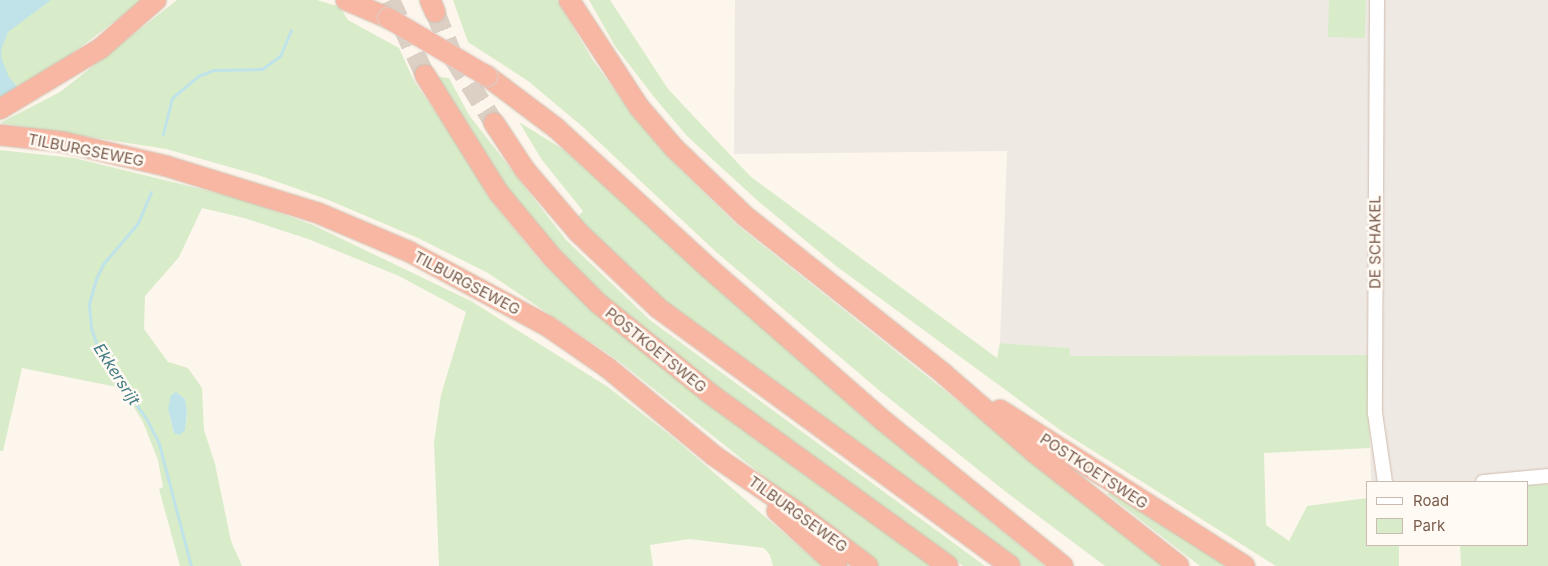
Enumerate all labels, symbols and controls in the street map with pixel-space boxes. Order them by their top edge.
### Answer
street label: TILBURGSEWEG [27,130,145,170]
street label: DE SCHAKEL [1366,195,1384,289]
street label: TILBURGSEWEG [411,247,523,319]
street label: POSTKOETSWEG [602,304,710,396]
water label: Ekkersrijt [90,339,144,409]
street label: POSTKOETSWEG [1037,429,1151,513]
street label: TILBURGSEWEG [745,472,851,556]
legend [1366,481,1528,546]
text: Road [1413,491,1449,510]
text: Park [1413,516,1445,535]

